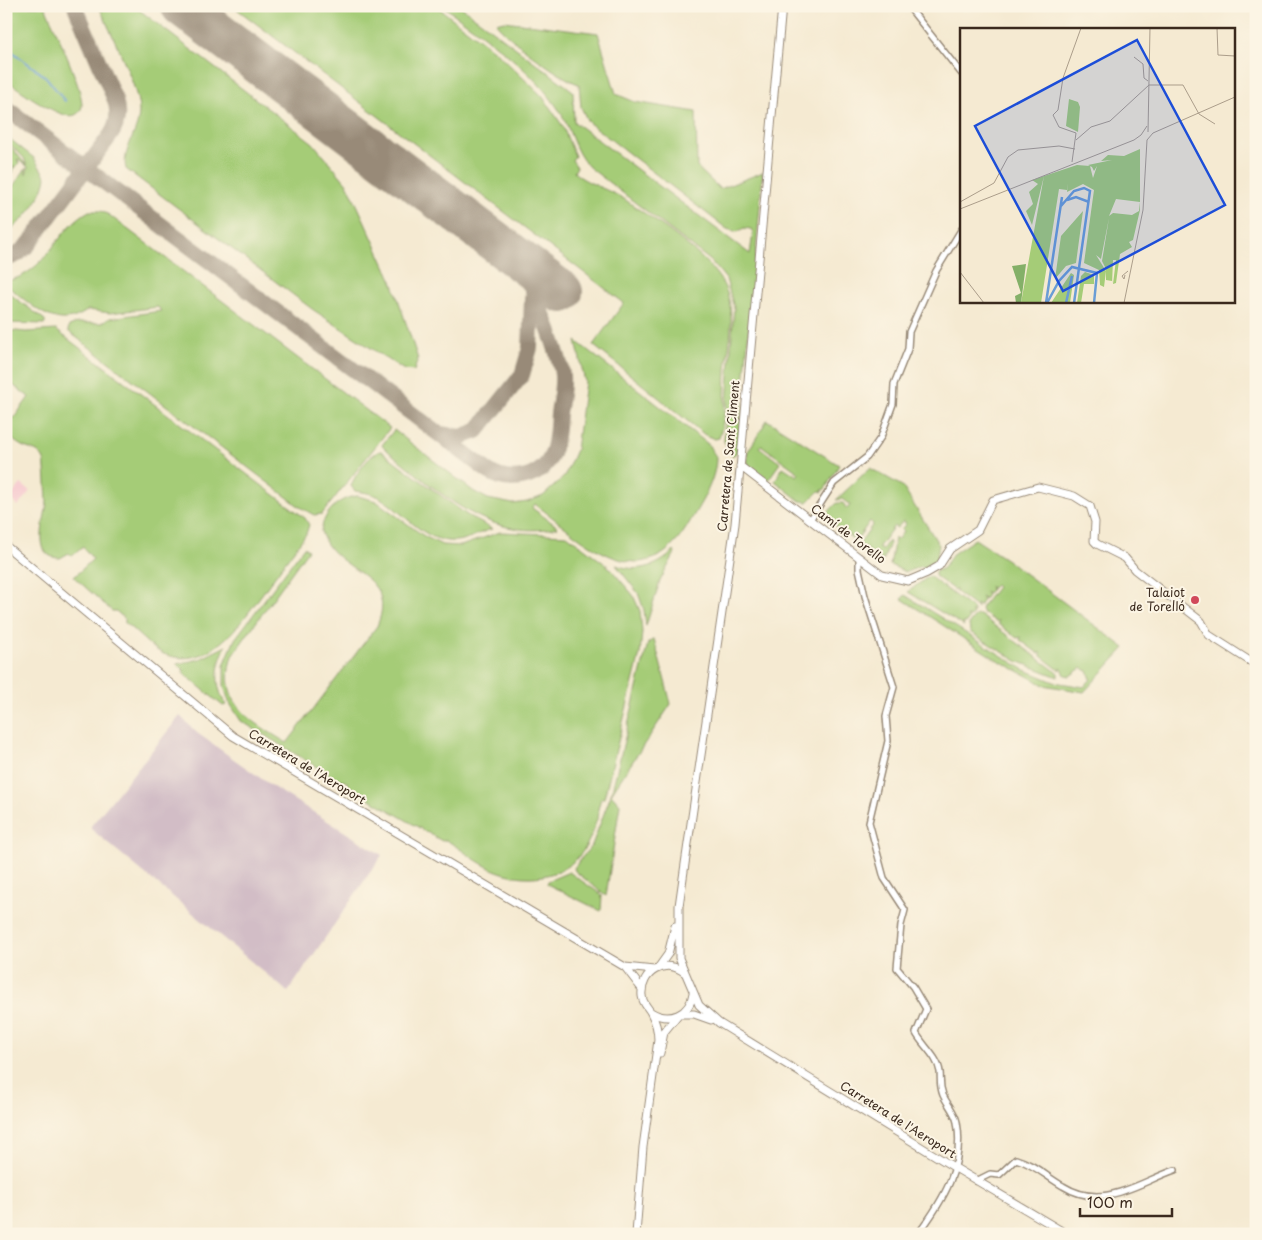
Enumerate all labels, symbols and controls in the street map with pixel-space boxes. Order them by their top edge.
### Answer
inset map [960,28,1234,302]
street label: Carretera de Sant Climent [712,379,744,532]
street label: Camí de Torello [807,499,890,568]
place label: Talaiot de Torelló [1130,583,1185,615]
marker: Talaiot de Torelló [1189,594,1201,606]
street label: Carretera de l'Aeroport [245,724,370,808]
street label: Carretera de l'Aeroport [837,1076,960,1162]
scale bar [1080,1185,1172,1217]
text: 100 m [1087,1190,1133,1213]

